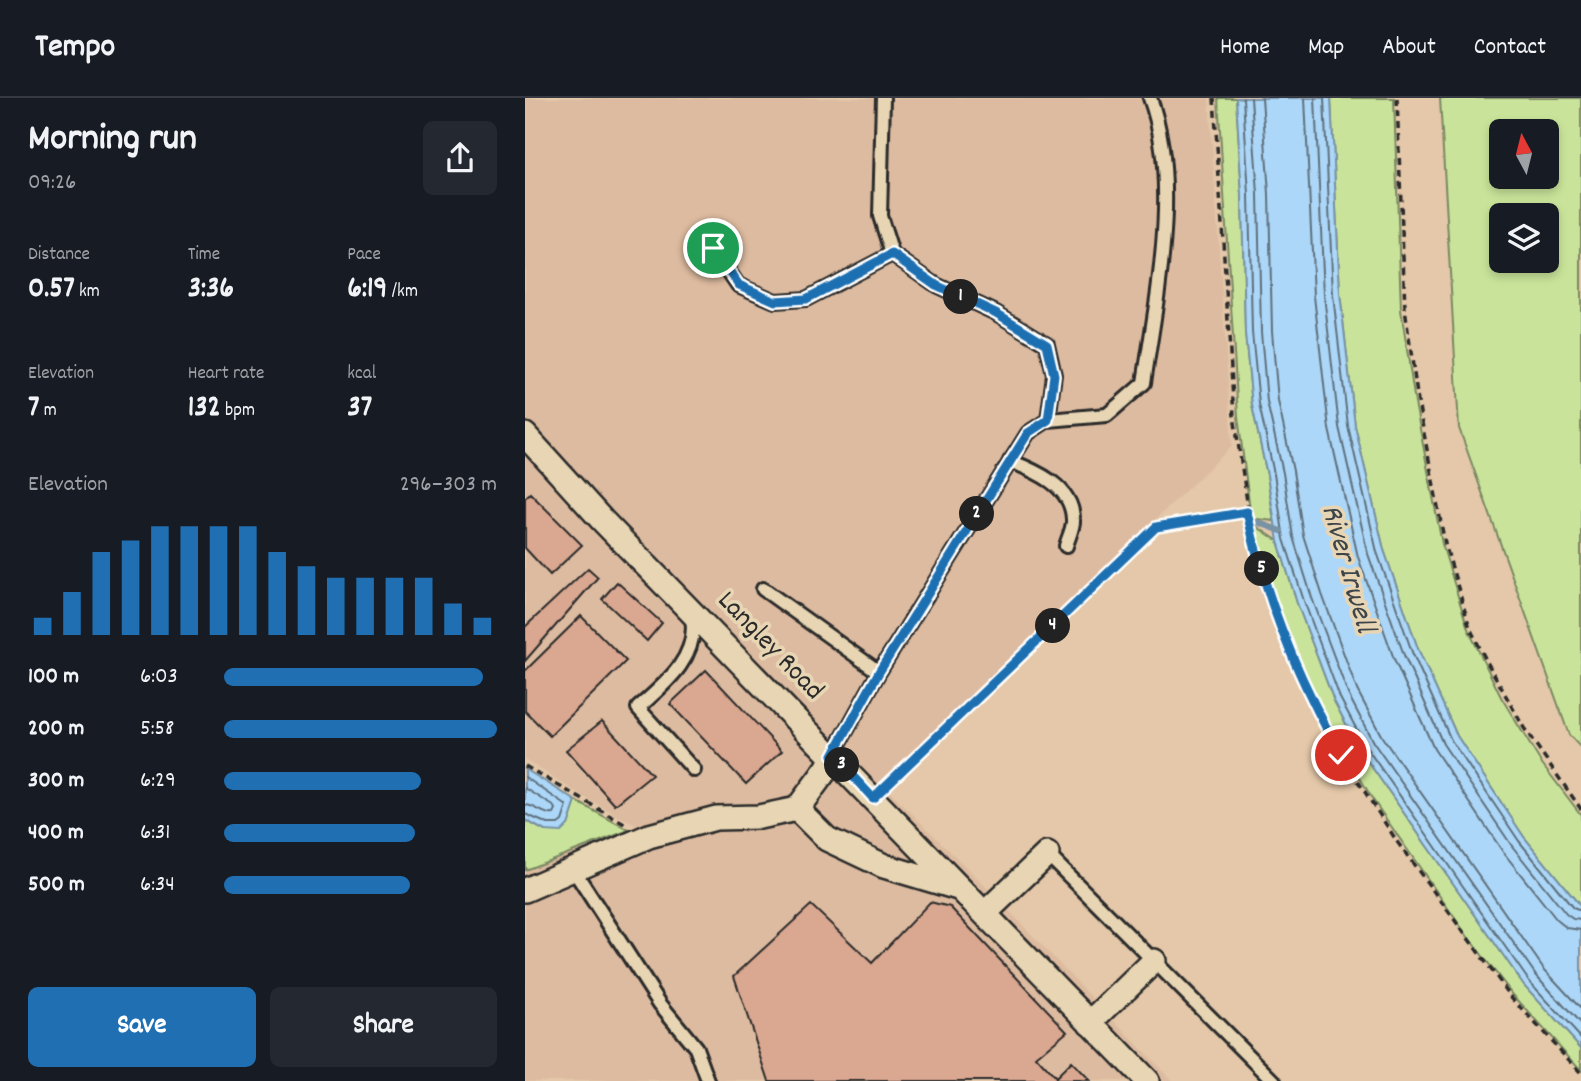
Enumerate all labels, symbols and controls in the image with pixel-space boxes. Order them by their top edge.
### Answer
text: Tempo [35,25,115,72]
text: Home [1220,31,1270,65]
text: Map [1308,31,1344,65]
text: About [1382,31,1436,65]
text: Contact [1474,31,1546,65]
text: Morning run [28,113,197,168]
north arrow [1489,119,1559,189]
map controls [1489,119,1559,273]
button: share [423,121,497,195]
text: 09:26 [28,167,76,200]
button: layers [1489,203,1559,273]
pin [683,218,743,278]
icon: arrive [694,229,732,267]
text: Distance [28,242,90,269]
text: Time [188,242,220,269]
text: Pace [347,242,381,269]
text: 0.57 [28,269,75,312]
text: 3:36 [188,269,234,312]
text: 6:19 [347,269,387,312]
text: km [75,279,100,306]
text: /km [387,279,418,306]
pin: 1 [943,280,978,314]
text: 1 [958,283,963,310]
text: Elevation [28,361,94,388]
text: Heart rate [188,361,264,388]
text: kcal [347,361,376,388]
text: 7 [28,388,40,431]
text: 132 [188,388,221,431]
text: 37 [347,388,372,431]
text: m [40,398,57,425]
text: bpm [221,398,255,425]
text: Elevation [28,469,108,502]
text: 296–303 m [400,469,497,502]
pin: 2 [959,496,995,532]
text: 2 [972,500,981,527]
water label: River Irwell [1307,500,1386,641]
pin: 5 [1245,552,1279,587]
text: 5 [1257,555,1266,582]
street label: Langley Road [706,583,832,711]
pin: 4 [1035,608,1071,644]
text: 4 [1049,612,1056,639]
text: 100 m [28,661,79,694]
text: 6:03 [140,661,178,694]
text: 200 m [28,713,84,746]
text: 5:58 [140,713,174,746]
pin [1311,725,1371,785]
icon: check [1322,736,1360,774]
pin: 3 [825,748,859,782]
text: 3 [837,751,846,778]
text: 300 m [28,765,84,798]
text: 6:29 [140,765,176,798]
text: 400 m [28,817,84,850]
text: 6:31 [140,817,170,850]
text: 500 m [28,869,85,902]
text: 6:34 [140,869,175,902]
button: Save [28,987,256,1067]
button: Share [270,987,497,1067]

